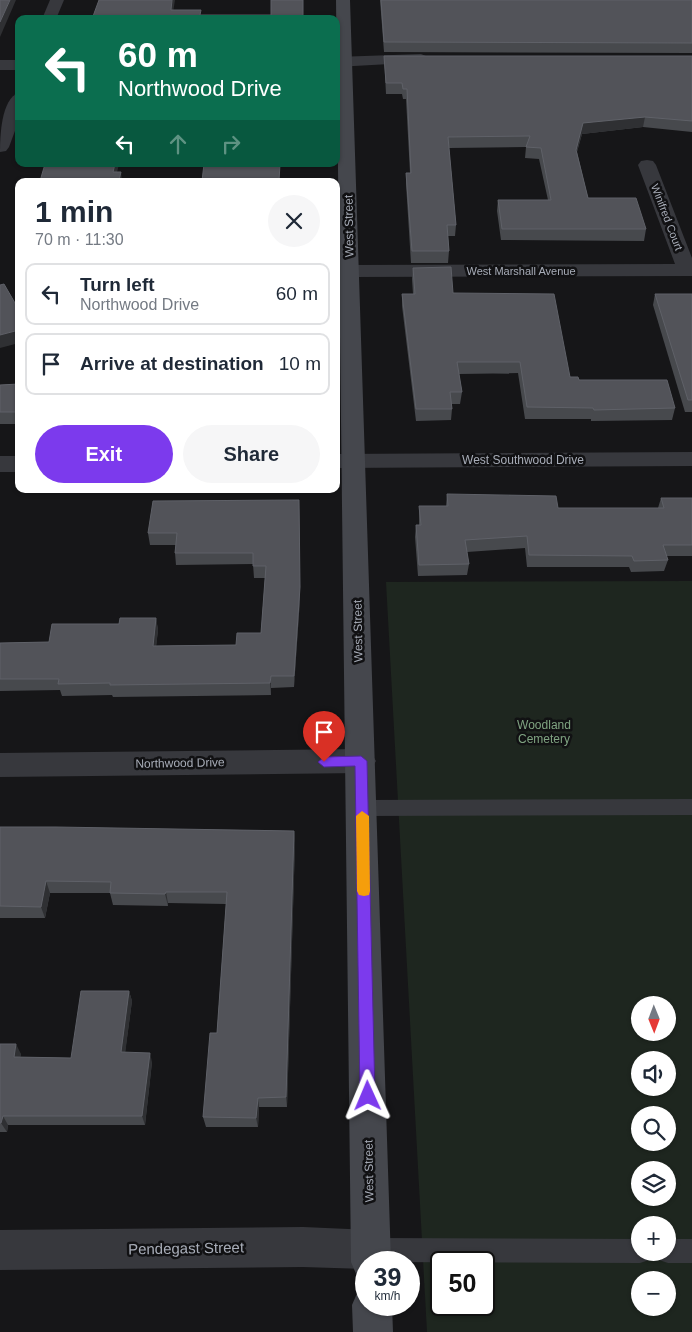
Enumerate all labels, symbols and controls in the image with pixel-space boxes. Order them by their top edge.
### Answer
icon: left [35,35,100,100]
text: 60 m [118,35,198,74]
text: Northwood Drive [118,76,282,101]
icon: left [111,130,139,158]
icon: ahead [164,130,192,158]
icon: right [217,130,245,158]
street label: Winifred Court [649,182,685,252]
street label: West Street [341,194,357,257]
text: 1 min [35,195,113,228]
button: close [268,195,320,247]
text: 70 m · 11:30 [35,231,124,248]
street label: West Marshall Avenue [466,265,576,277]
text: Turn left [80,274,155,295]
icon: left [37,280,65,308]
text: 60 m [276,283,318,304]
text: Northwood Drive [80,296,199,313]
icon: arrive [37,350,65,378]
text: Arrive at destination [80,353,264,374]
text: 10 m [279,353,321,374]
button: Exit [35,425,173,483]
button: Share [183,425,320,483]
street label: West Southwood Drive [462,453,584,467]
street label: West Street [350,599,366,662]
pin [303,711,345,762]
icon: arrive [310,718,338,746]
park label: Woodland Cemetery [517,718,571,746]
street label: Northwood Drive [135,755,225,771]
north arrow [631,996,676,1041]
map controls [631,996,676,1316]
button: sound [631,1051,676,1096]
position arrow [341,1069,393,1121]
button: search [631,1106,676,1151]
street label: West Street [361,1139,377,1202]
button: layers [631,1161,676,1206]
button: + [631,1216,676,1261]
street label: Pendegast Street [128,1238,245,1258]
speed limit sign: 50 [430,1251,495,1316]
text: 39 [374,1263,401,1291]
button: − [631,1271,676,1316]
text: km/h [374,1289,401,1303]

